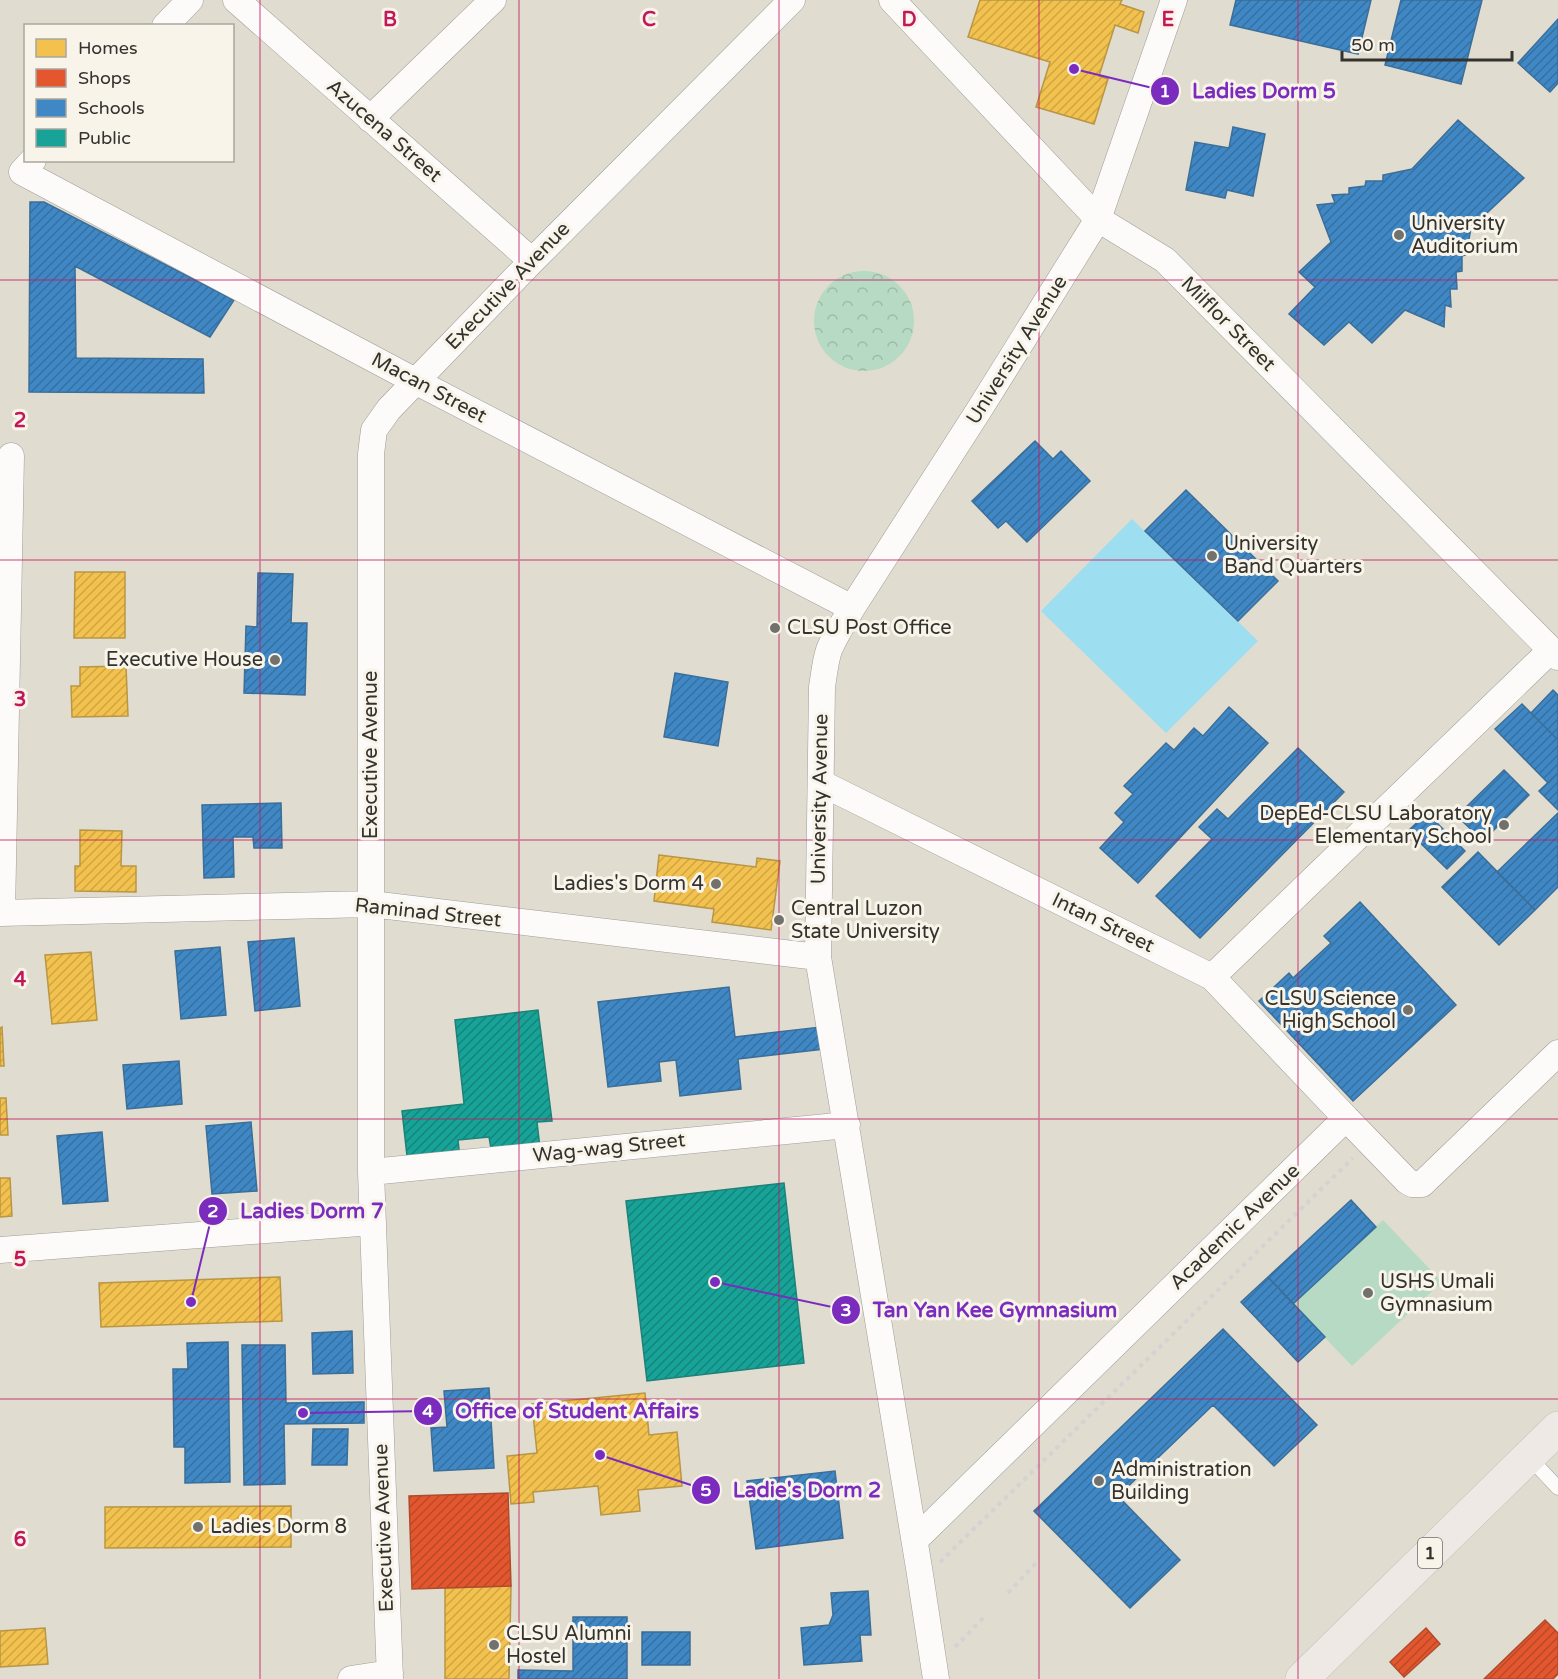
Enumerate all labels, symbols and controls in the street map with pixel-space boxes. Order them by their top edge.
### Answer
text: B [383,8,397,32]
text: C [642,8,656,32]
text: D [901,8,917,32]
text: E [1162,8,1175,32]
legend [24,24,234,162]
scale bar [1342,24,1512,62]
text: 50 m [1351,34,1395,56]
text: Homes [78,37,138,59]
text: Shops [78,67,131,89]
callout: Ladies Dorm 5 [1150,72,1347,111]
street label: Azucena Street [322,74,447,188]
text: Ladies Dorm 5 [1192,79,1336,104]
text: 1 [1159,80,1171,102]
text: Schools [78,97,145,119]
text: Public [78,127,131,149]
place label: University Auditorium [1411,212,1518,259]
street label: Executive Avenue [441,217,575,355]
marker: University Auditorium [1392,228,1406,242]
street label: University Avenue [962,271,1072,429]
street label: Milflor Street [1176,272,1281,377]
street label: Macan Street [367,348,491,429]
text: 2 [14,409,26,433]
place label: University Band Quarters [1224,532,1362,579]
marker: University Band Quarters [1205,549,1219,563]
place label: CLSU Post Office [787,616,952,640]
marker: CLSU Post Office [768,621,782,635]
place label: Executive House [106,648,263,672]
marker: Executive House [268,653,282,667]
street label: Executive Avenue [359,671,383,839]
text: 3 [14,688,26,712]
street label: University Avenue [807,713,833,885]
place label: DepEd-CLSU Laboratory Elementary School [1259,802,1492,849]
marker: DepEd-CLSU Laboratory Elementary School [1497,818,1511,832]
place label: Ladies's Dorm 4 [553,872,704,896]
marker: Ladies's Dorm 4 [709,877,723,891]
street label: Intan Street [1048,888,1158,958]
street label: Raminad Street [354,893,503,933]
place label: Central Luzon State University [791,897,940,944]
marker: Central Luzon State University [772,913,786,927]
text: 4 [14,968,27,992]
place label: CLSU Science High School [1265,987,1396,1034]
marker: CLSU Science High School [1401,1003,1415,1017]
street label: Wag-wag Street [532,1128,687,1168]
street label: Academic Avenue [1165,1159,1305,1295]
callout: Ladies Dorm 7 [198,1191,396,1230]
text: Ladies Dorm 7 [240,1199,384,1224]
text: 2 [207,1200,219,1222]
text: 5 [14,1248,26,1272]
place label: USHS Umali Gymnasium [1380,1270,1494,1317]
marker: USHS Umali Gymnasium [1361,1286,1375,1300]
callout: Tan Yan Kee Gymnasium [831,1290,1130,1329]
text: Tan Yan Kee Gymnasium [872,1298,1117,1323]
text: 3 [840,1299,852,1321]
callout: Office of Student Affairs [413,1391,711,1430]
text: Office of Student Affairs [455,1399,699,1424]
text: 4 [422,1400,434,1422]
street label: Executive Avenue [369,1443,399,1613]
place label: Administration Building [1111,1458,1252,1505]
callout: Ladie's Dorm 2 [691,1470,893,1509]
marker: Administration Building [1092,1474,1106,1488]
text: Ladie's Dorm 2 [733,1478,881,1503]
text: 5 [700,1479,712,1501]
place label: Ladies Dorm 8 [210,1515,347,1539]
marker: Ladies Dorm 8 [191,1520,205,1534]
text: 6 [14,1528,26,1552]
road number: 1 [1418,1538,1442,1568]
place label: CLSU Alumni Hostel [506,1622,632,1669]
marker: CLSU Alumni Hostel [487,1638,501,1652]

